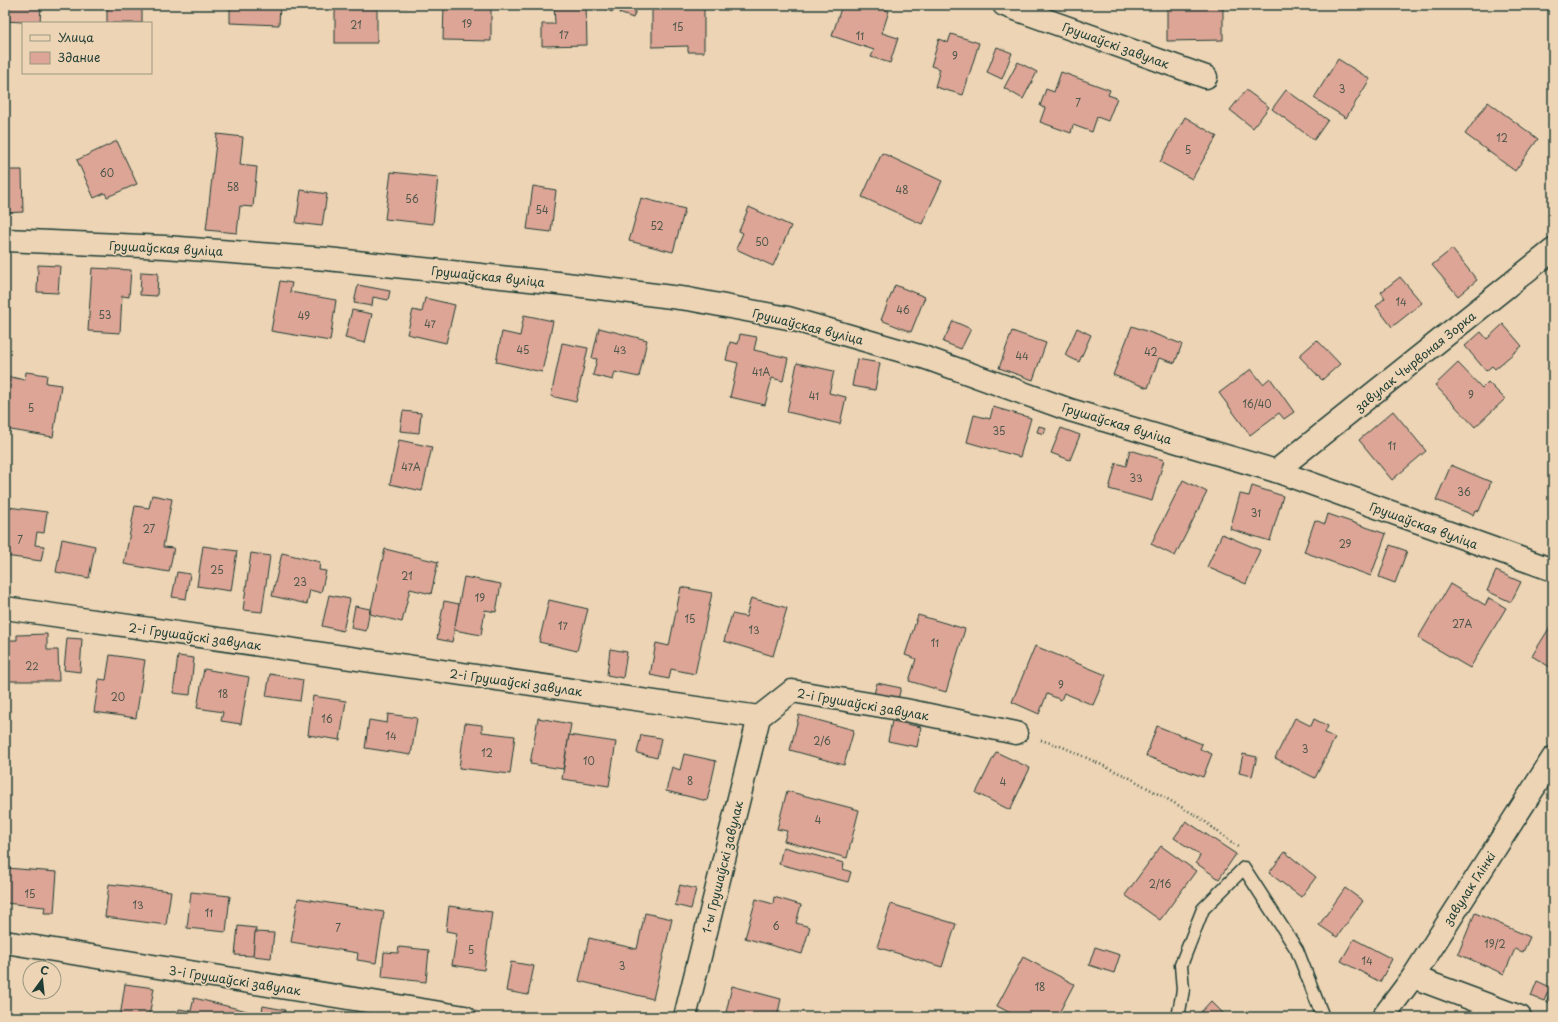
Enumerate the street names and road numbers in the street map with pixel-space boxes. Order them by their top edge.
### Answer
street label: Грушаўскі завулак [1060,17,1173,73]
street label: Грушаўская вуліца [108,236,224,260]
street label: Грушаўская вуліца [430,261,546,291]
street label: Грушаўская вуліца [750,303,866,349]
street label: завулак Чырвоная Зорка [1350,306,1480,416]
street label: Грушаўская вуліца [1060,398,1175,448]
street label: Грушаўская вуліца [1367,497,1481,553]
street label: 2-і Грушаўскі завулак [128,618,263,654]
street label: 2-і Грушаўскі завулак [449,664,584,700]
street label: 2-і Грушаўскі завулак [796,684,931,725]
street label: 1-ы Грушаўскі завулак [697,798,747,935]
street label: завулак Глінкі [1438,848,1499,929]
street label: 3-і Грушаўскі завулак [168,961,303,999]

